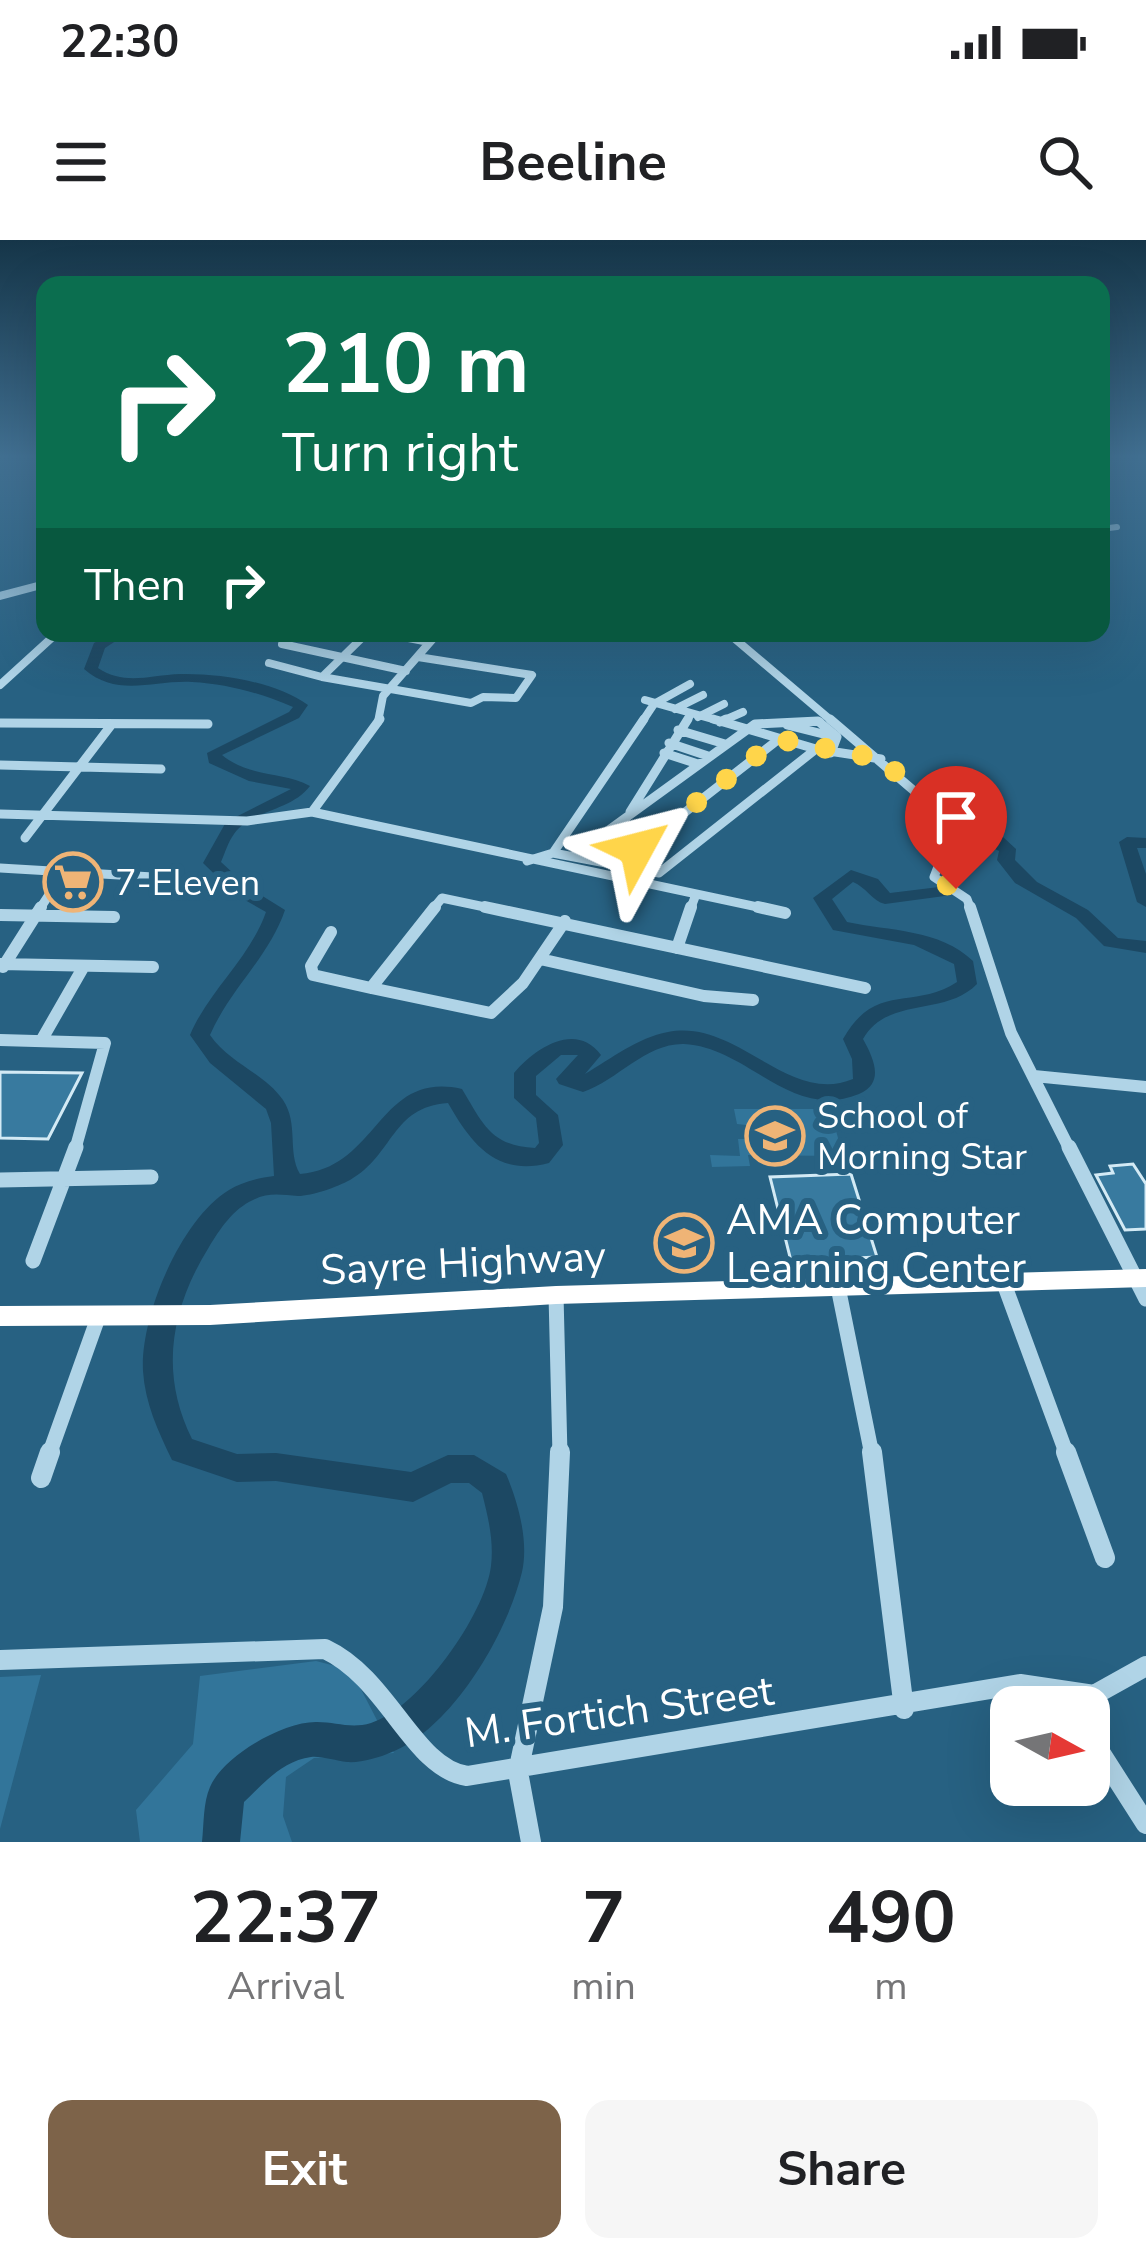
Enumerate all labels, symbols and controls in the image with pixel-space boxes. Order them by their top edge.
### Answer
text: 22:30 [60,12,179,73]
text: Beeline [479,125,667,199]
icon: menu [48,129,114,195]
icon: search [1032,129,1098,195]
text: 210 m [282,307,530,422]
icon: right [84,324,240,480]
text: Turn right [282,416,518,490]
icon: right [210,552,276,618]
text: Then [84,555,186,616]
pin [905,766,1007,889]
icon: arrive [923,784,989,850]
position arrow [574,786,700,912]
supermarket icon: 7-Eleven [42,851,104,913]
place label: 7-Eleven [115,859,260,908]
place label: School of Morning Star [817,1092,1027,1182]
school or university icon: School of Morning Star [744,1105,806,1167]
place label: AMA Computer Learning Center [726,1192,1026,1297]
school or university icon: AMA Computer Learning Center [653,1212,715,1274]
street label: Sayre Highway [319,1228,608,1299]
street label: M. Fortich Street [461,1663,778,1762]
north arrow [990,1686,1110,1806]
map controls [990,1686,1110,1806]
text: 22:37 [190,1869,381,1967]
text: 7 [582,1869,625,1967]
text: 490 [826,1869,956,1967]
text: Arrival [227,1960,344,2013]
text: min [571,1960,636,2013]
text: m [874,1960,908,2013]
button: Exit [48,2100,561,2238]
button: Share [585,2100,1098,2238]

